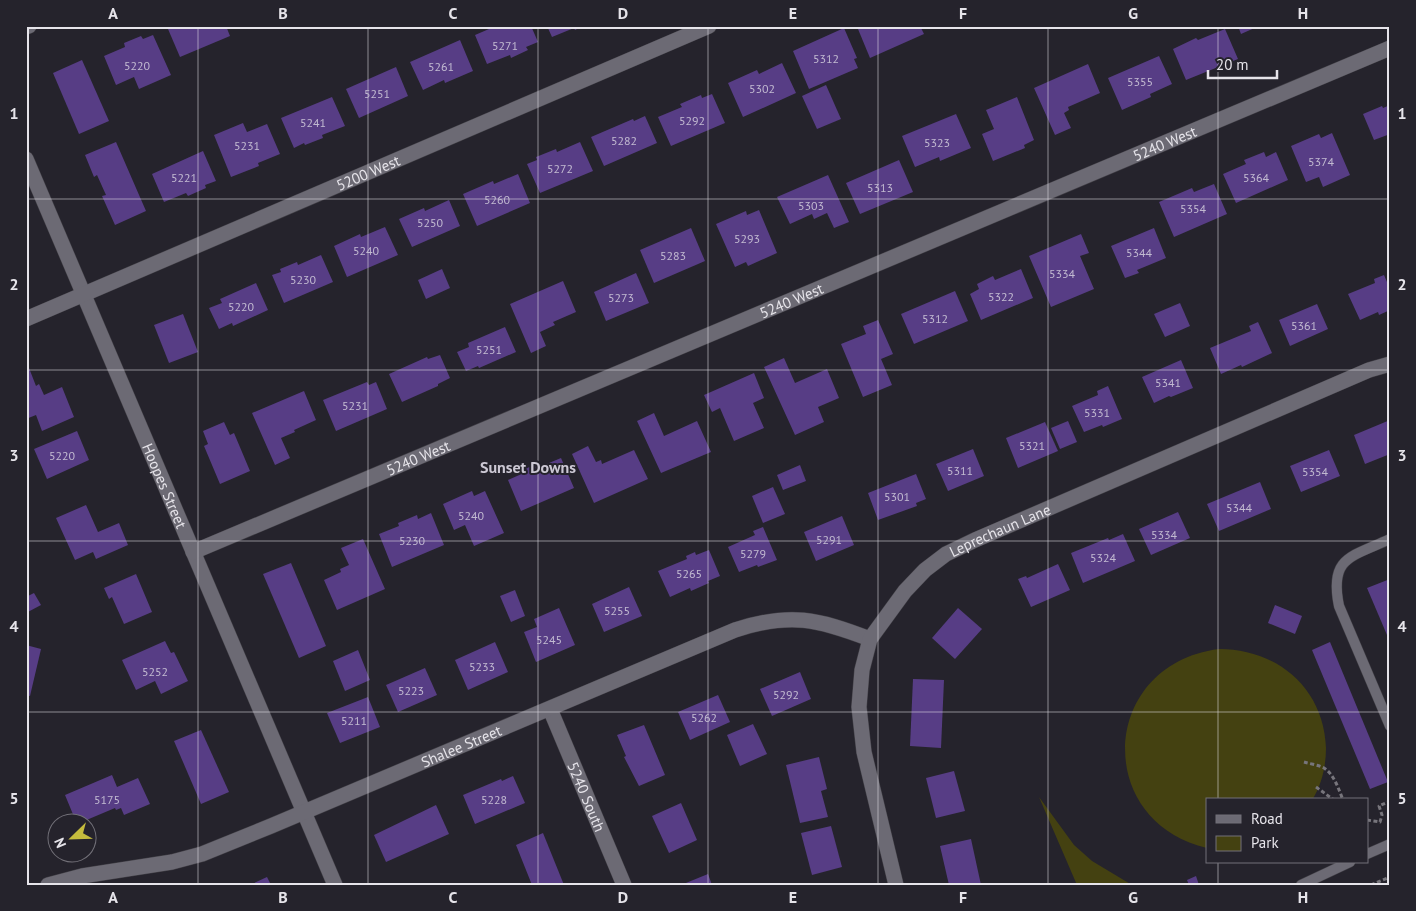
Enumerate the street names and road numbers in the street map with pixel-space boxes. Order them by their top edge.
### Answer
street label: 5240 West [1130,121,1199,165]
street label: 5200 West [333,150,403,194]
street label: 5240 West [756,278,826,322]
street label: 5240 West [383,435,453,479]
street label: Hoopes Street [139,440,192,531]
street label: Leprechaun Lane [946,499,1053,561]
street label: Shalee Street [418,720,504,771]
street label: 5240 South [564,759,610,834]

